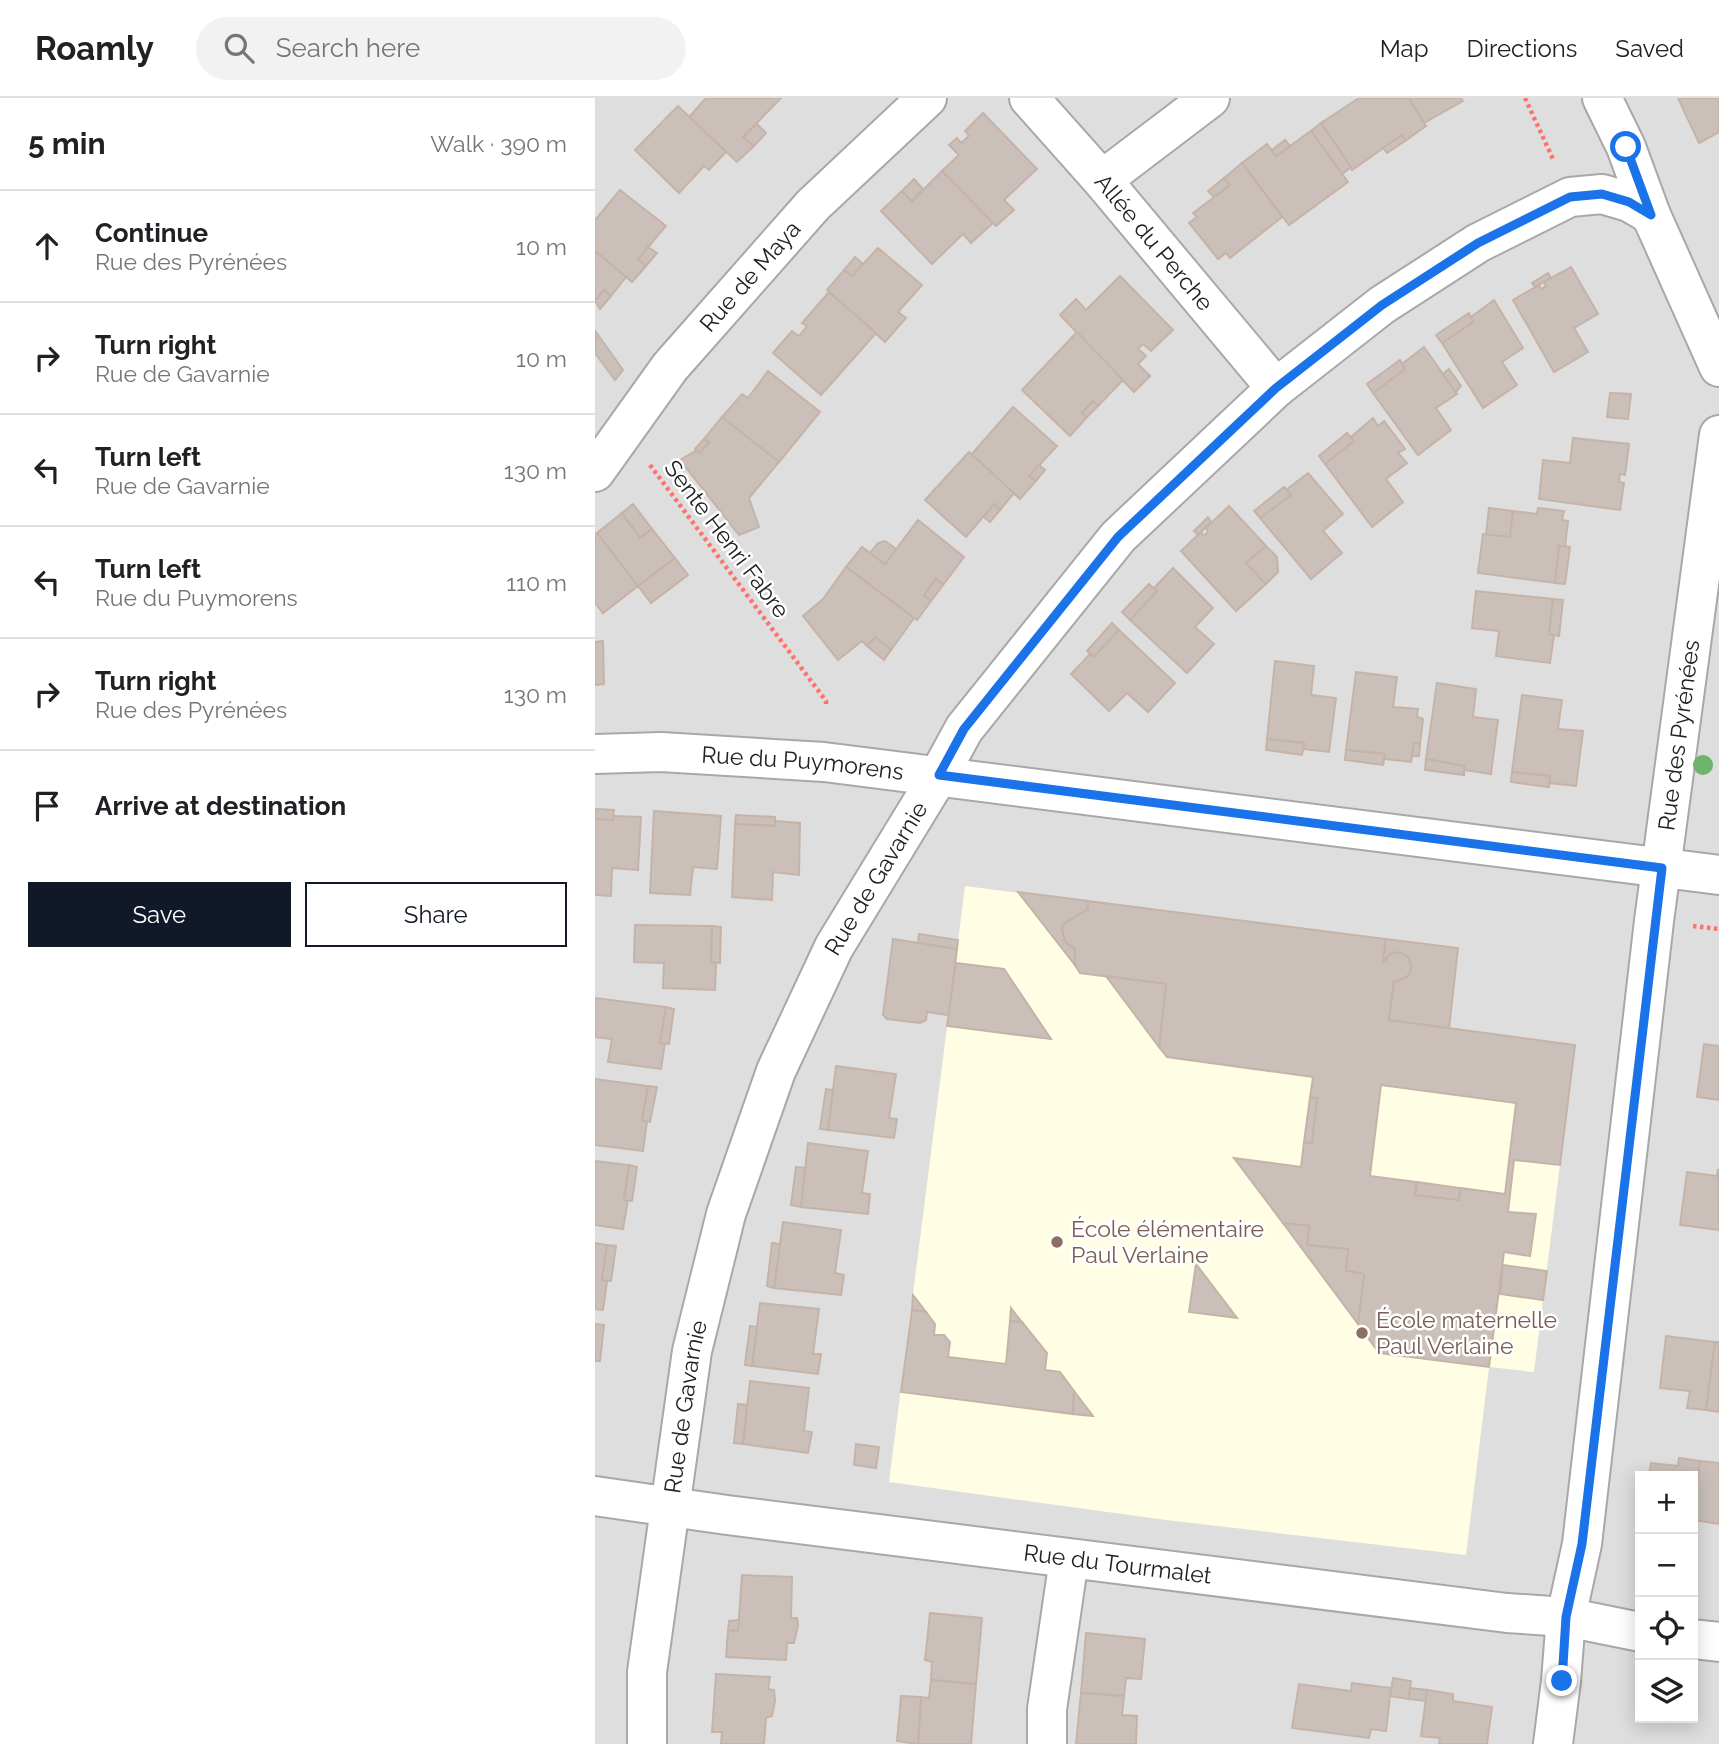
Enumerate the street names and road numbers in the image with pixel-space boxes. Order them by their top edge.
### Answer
street label: Allée du Perche [1090,168,1219,316]
street label: Rue de Maya [694,215,806,337]
street label: Sente Henri Fabre [659,455,795,623]
street label: Rue des Pyrénées [1652,638,1704,832]
street label: Rue du Puymorens [701,741,905,785]
street label: Rue de Gavarnie [818,797,932,960]
street label: Rue de Gavarnie [658,1317,712,1495]
street label: Rue du Tourmalet [1022,1538,1213,1589]

